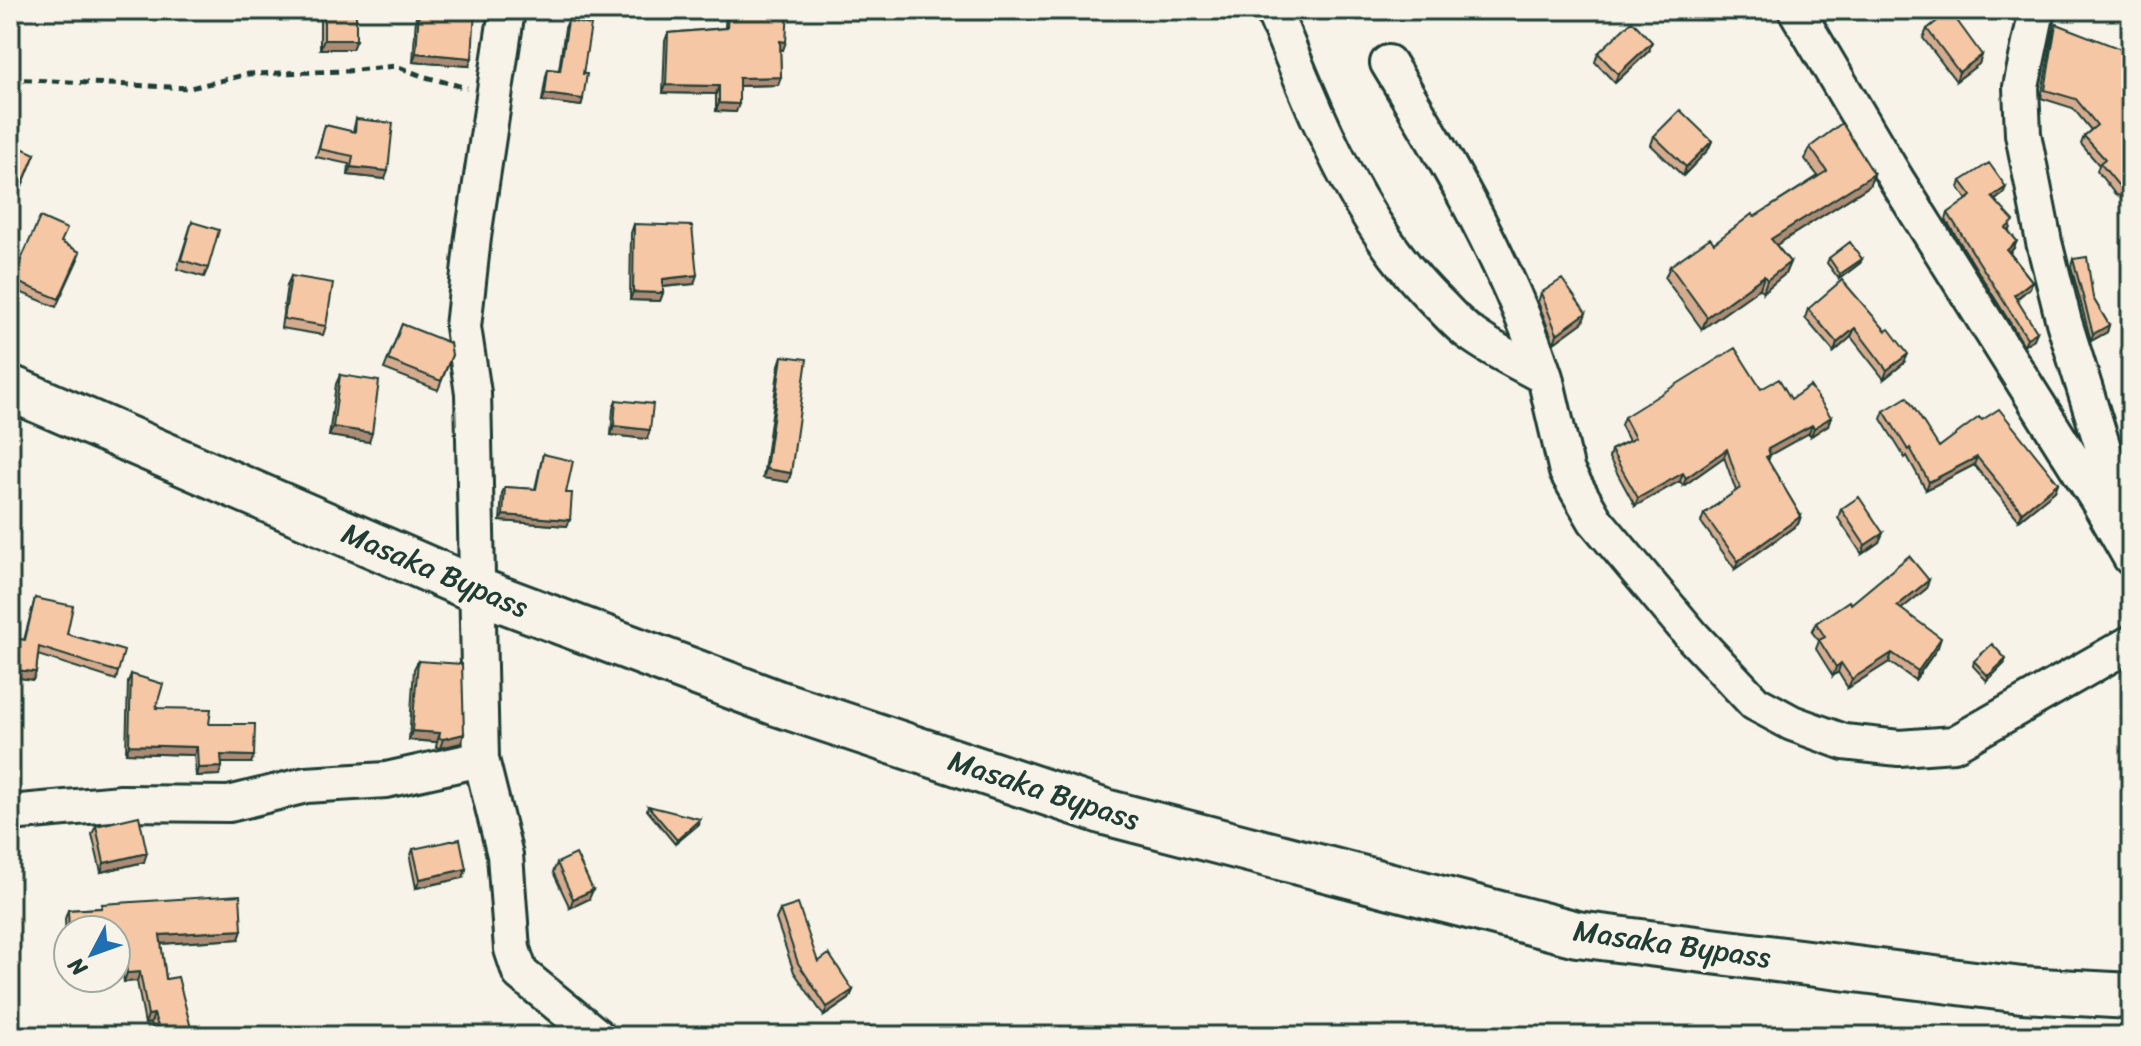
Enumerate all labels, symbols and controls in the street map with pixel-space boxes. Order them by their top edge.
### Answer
street label: Masaka Bypass [333,506,538,634]
street label: Masaka Bypass [941,734,1147,847]
street label: Masaka Bypass [1570,903,1775,985]
north arrow [52,914,132,994]
text: N [57,948,98,986]

